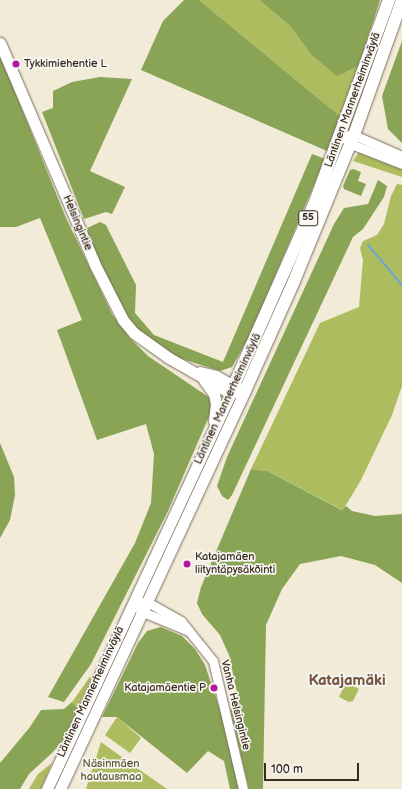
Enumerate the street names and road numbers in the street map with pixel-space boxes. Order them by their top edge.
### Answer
street label: Läntinen Mannerheiminväylä [322,31,384,169]
street label: Helsingintie [59,193,95,253]
road number: 55 [298,210,318,226]
street label: Läntinen Mannerheiminväylä [192,331,264,467]
street label: Läntinen Mannerheiminväylä [55,624,127,760]
street label: Vanha Helsingintie [217,659,253,751]

